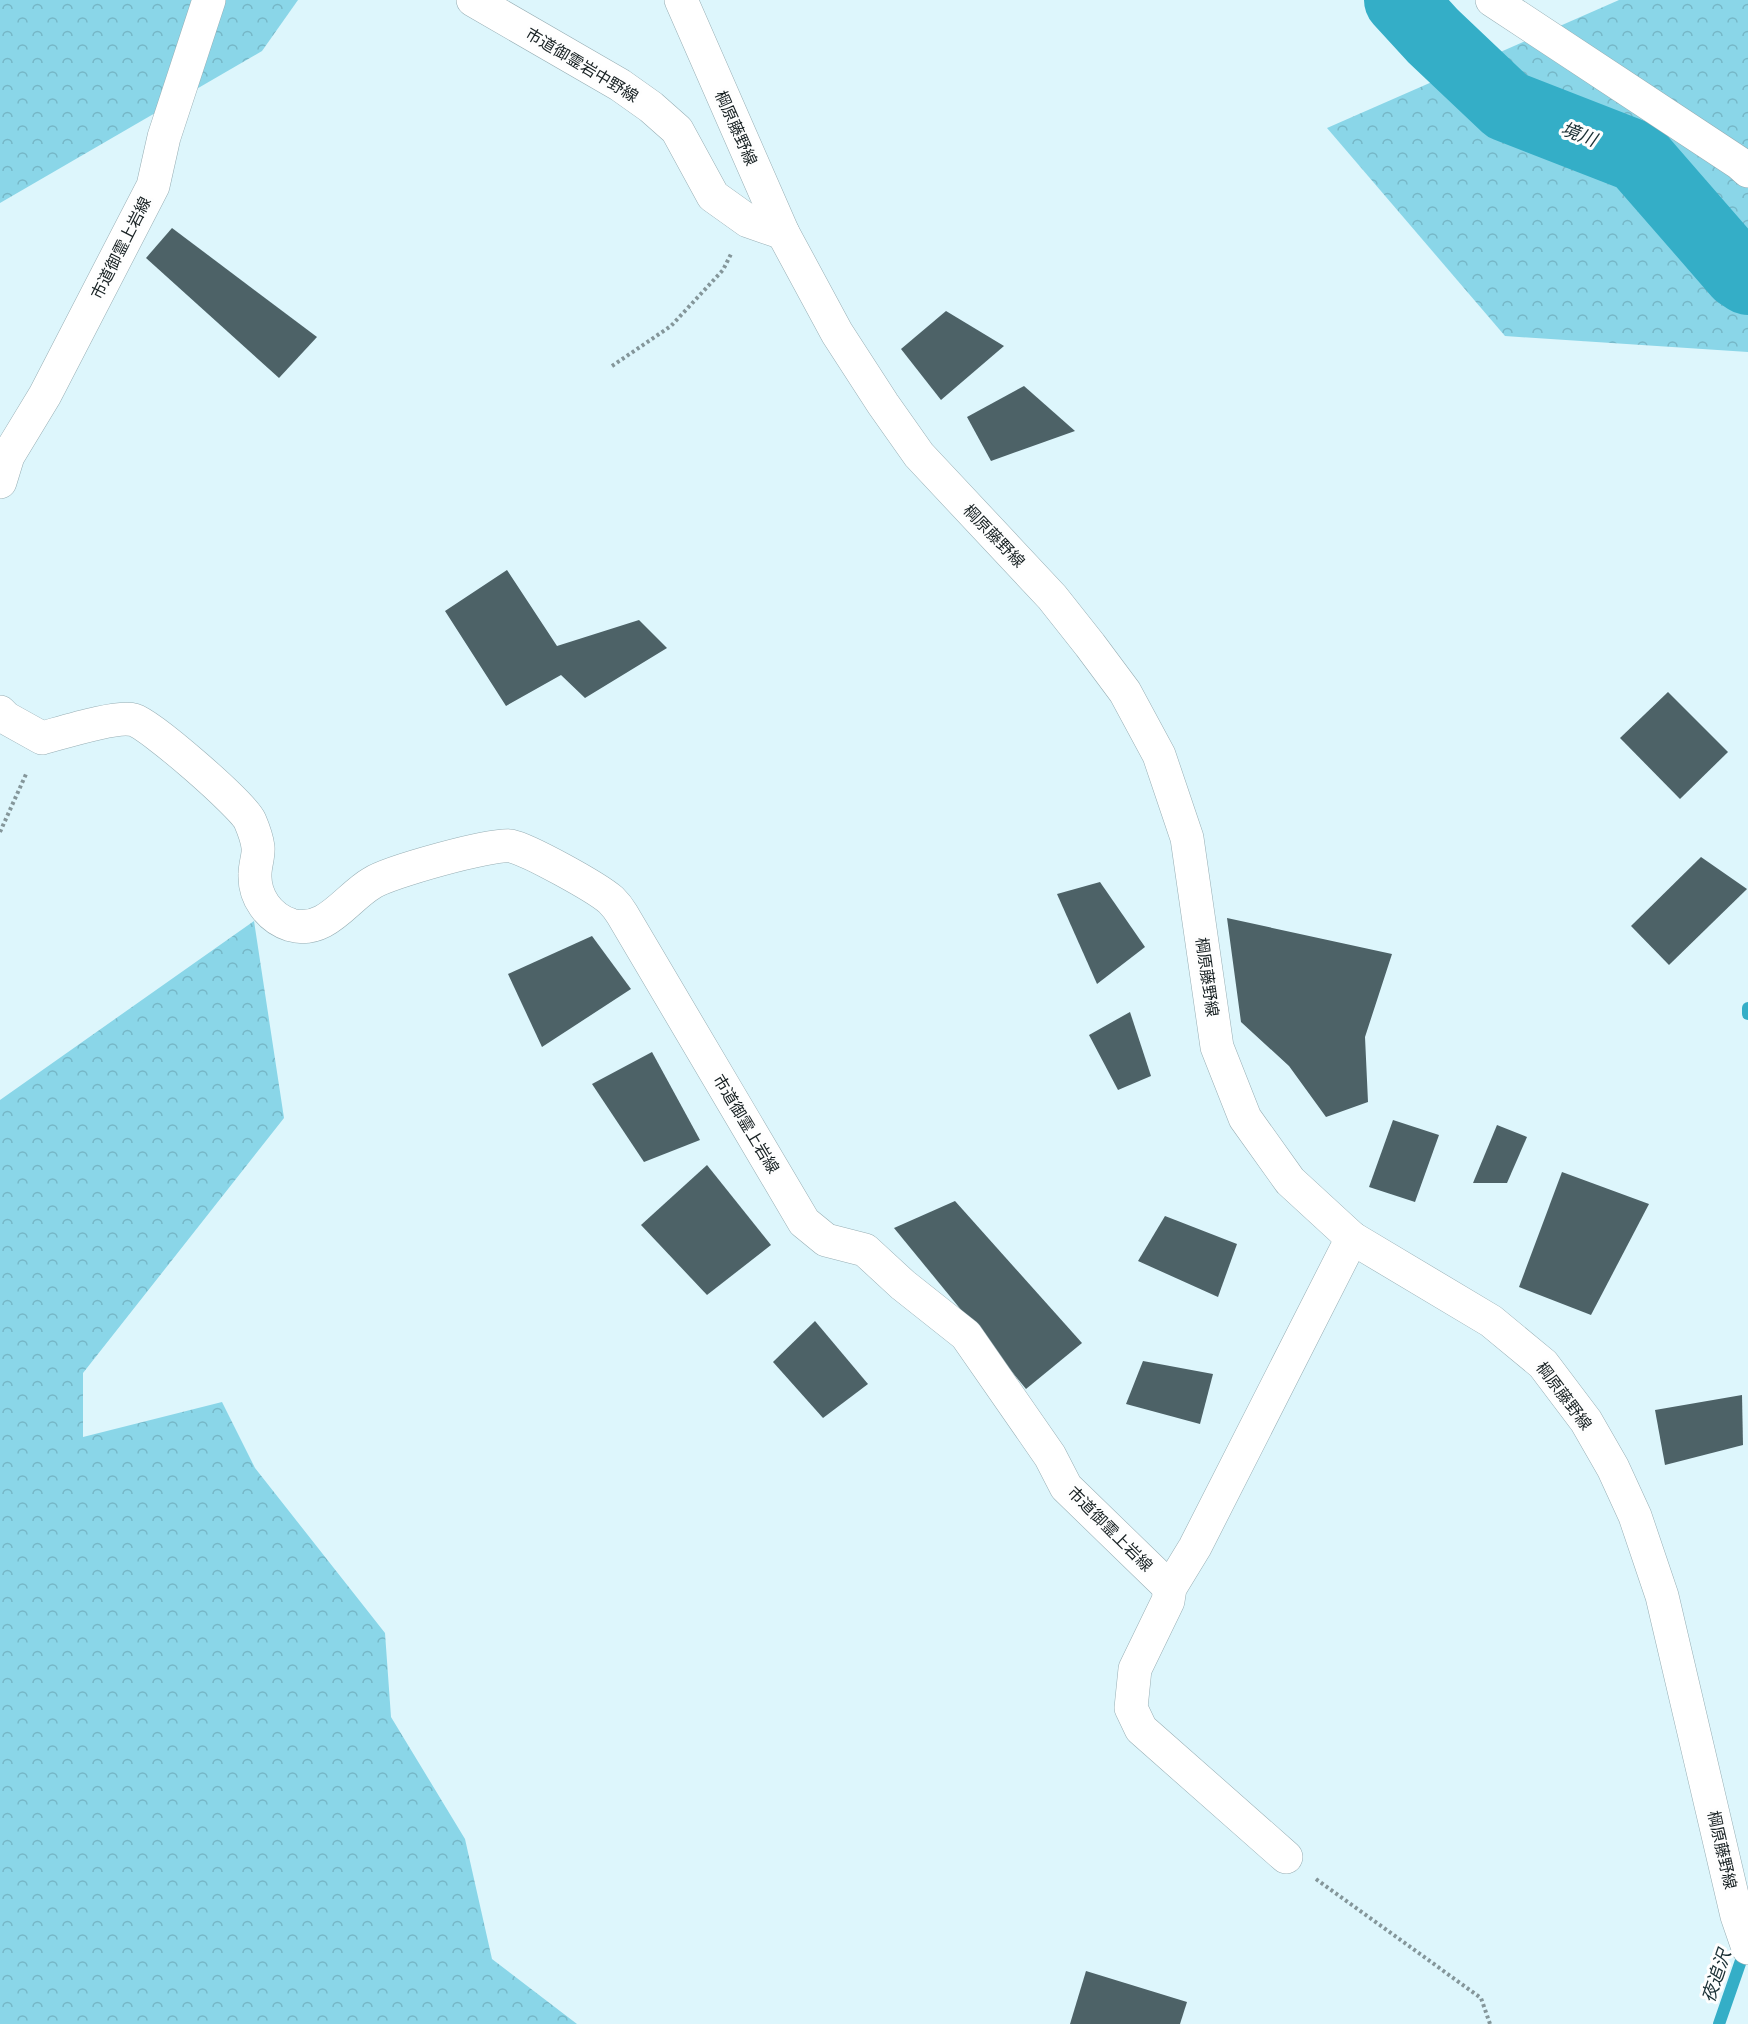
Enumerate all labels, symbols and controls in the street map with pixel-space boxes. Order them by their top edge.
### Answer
street label: 市道御霊岩中野線 [522,23,642,107]
street label: 棡原藤野線 [710,87,762,169]
water label: 境川 [1558,117,1602,152]
street label: 市道御霊上岩線 [86,193,156,303]
street label: 棡原藤野線 [959,500,1029,572]
street label: 棡原藤野線 [1191,936,1223,1018]
street label: 市道御霊上岩線 [708,1071,784,1177]
street label: 棡原藤野線 [1532,1358,1596,1434]
street label: 市道御霊上岩線 [1063,1482,1157,1576]
street label: 棡原藤野線 [1703,1809,1741,1891]
water label: 夜追沢 [1696,1945,1736,2005]

